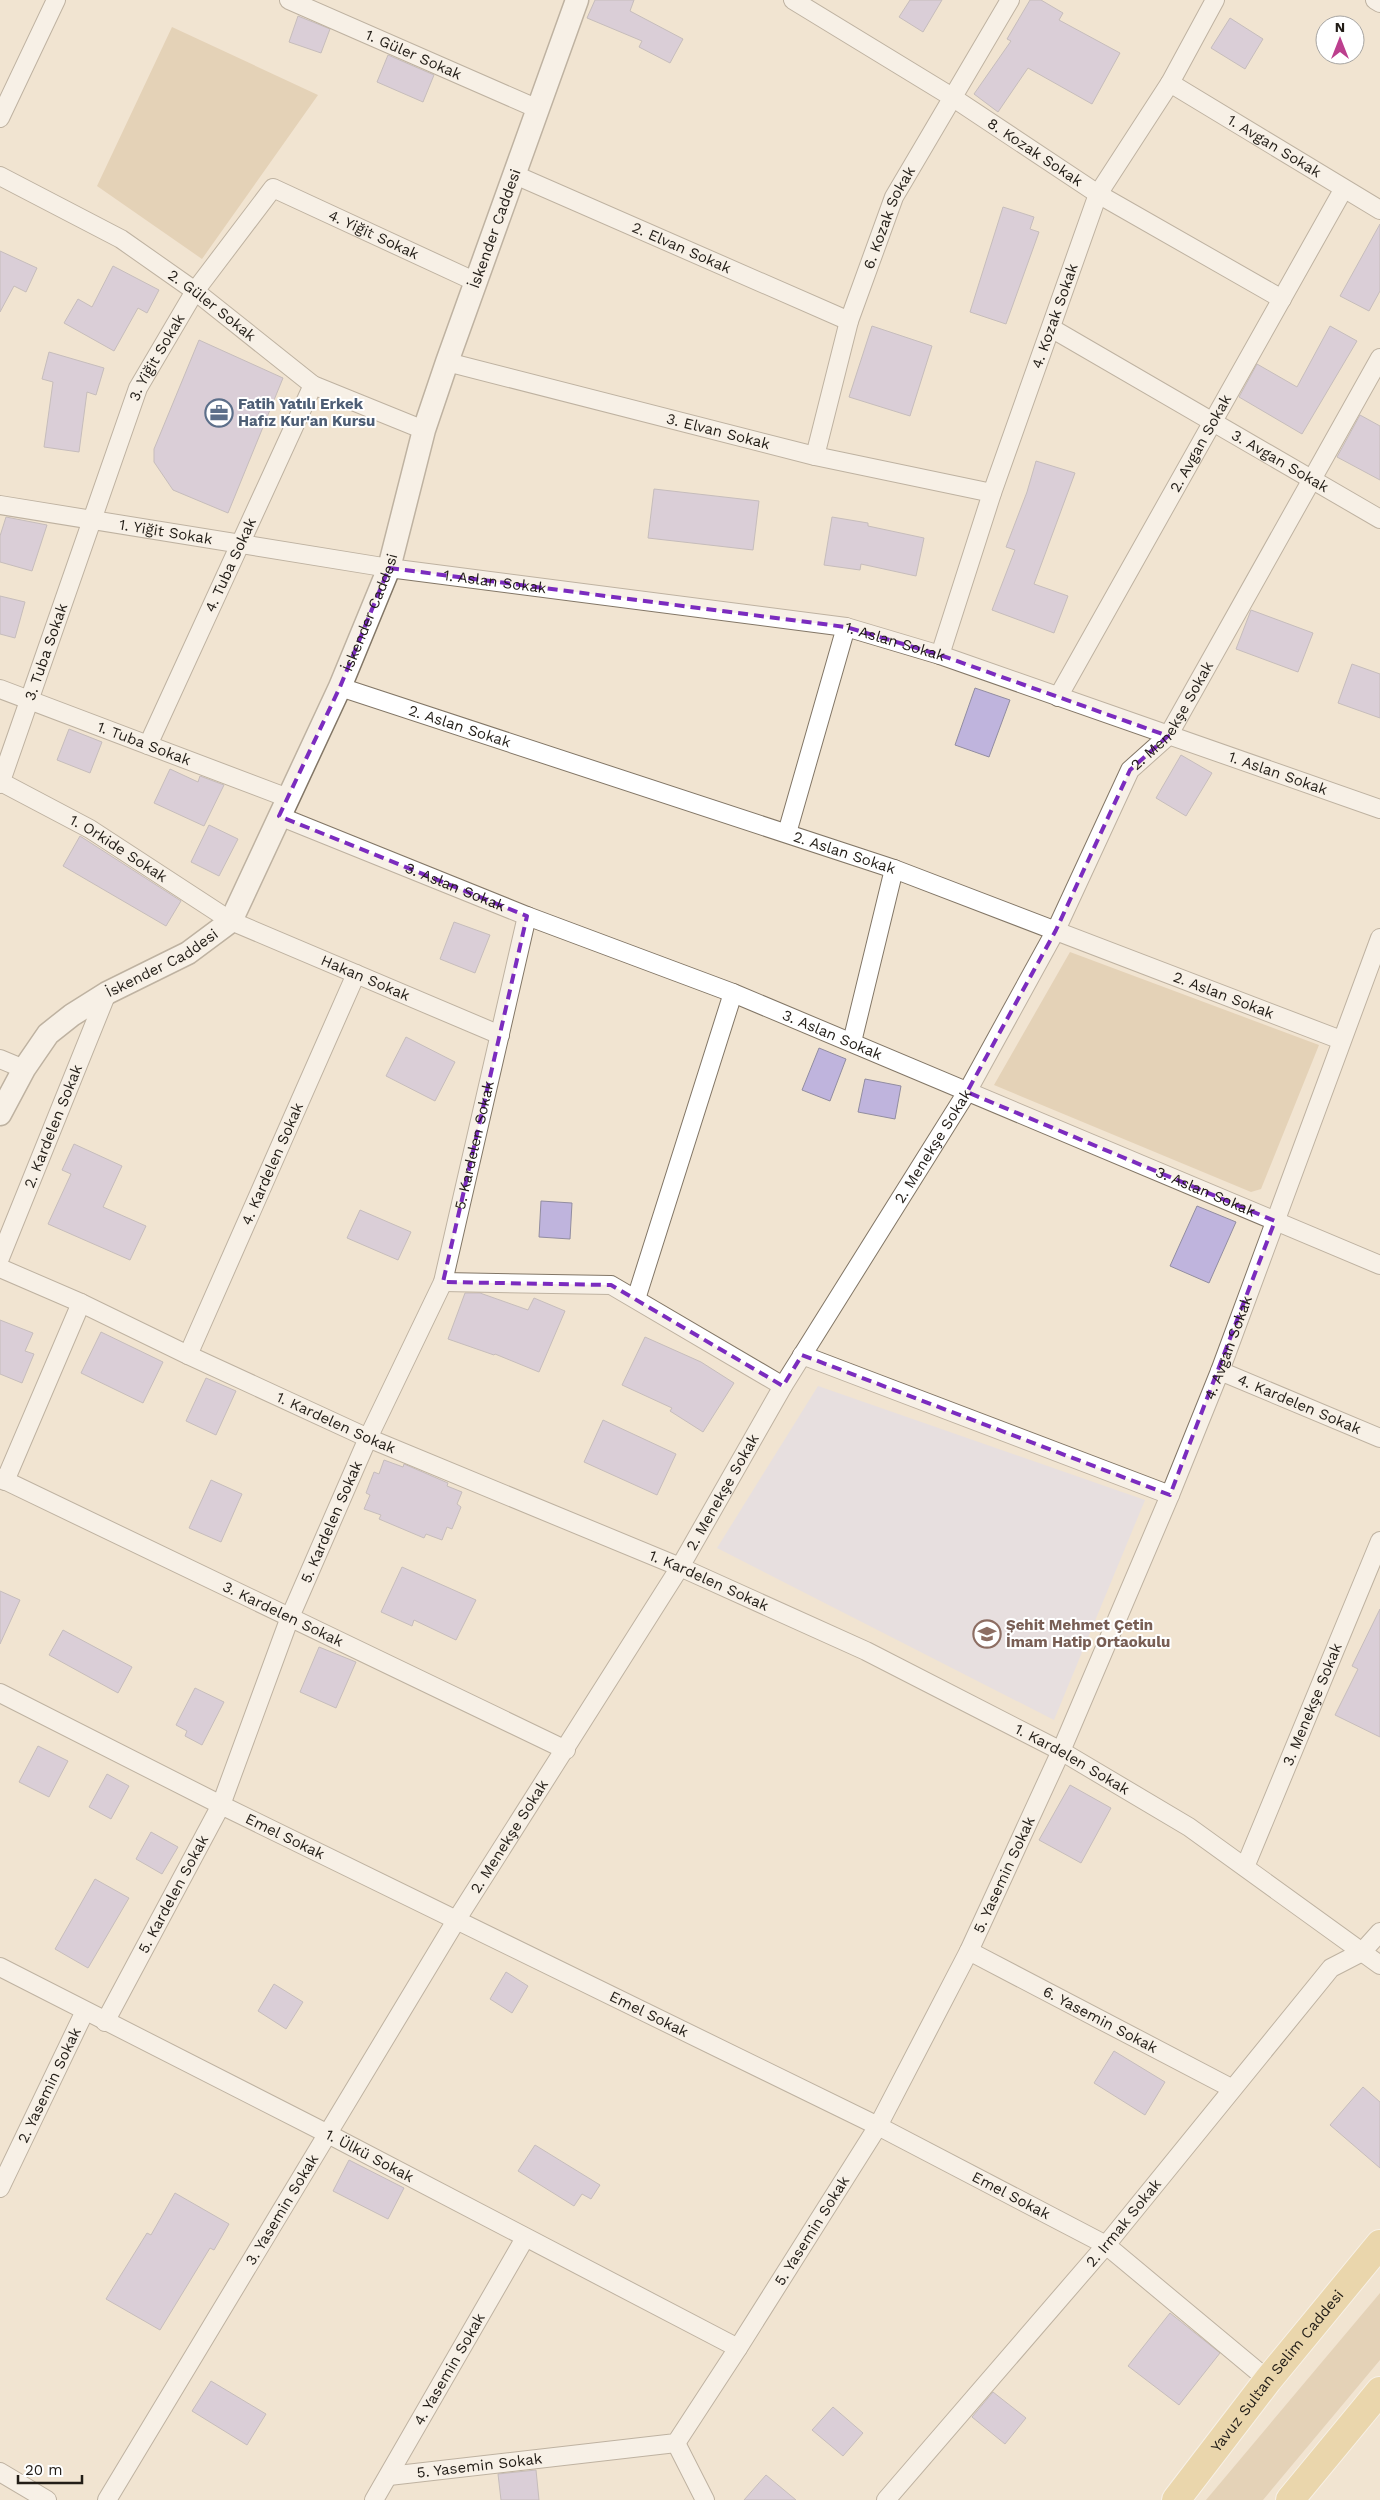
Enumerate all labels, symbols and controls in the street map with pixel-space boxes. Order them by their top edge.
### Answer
north arrow [1315,15,1365,65]
text: N [1335,19,1345,35]
street label: 1. Güler Sokak [363,26,465,84]
street label: 1. Avgan Sokak [1224,111,1325,182]
street label: 8. Kozak Sokak [984,114,1086,190]
street label: 6. Kozak Sokak [860,163,919,272]
street label: İskender Caddesi [465,167,525,291]
street label: 4. Yiğit Sokak [326,206,422,263]
street label: 2. Elvan Sokak [629,218,734,277]
street label: 4. Kozak Sokak [1028,261,1082,371]
street label: 2. Güler Sokak [164,266,260,345]
street label: 3. Yiğit Sokak [125,310,189,403]
street label: 2. Avgan Sokak [1166,391,1235,495]
place label: Fatih Yatılı Erkek Hafız Kur'an Kursu [238,395,375,430]
office icon: Fatih Yatılı Erkek Hafız Kur'an Kursu [204,398,234,428]
street label: 3. Elvan Sokak [665,409,772,453]
street label: 3. Avgan Sokak [1228,426,1332,497]
street label: 1. Yiğit Sokak [118,515,214,548]
street label: 4. Tuba Sokak [201,515,260,615]
street label: İskender Caddesi [338,552,401,674]
street label: 1. Aslan Sokak [443,566,548,597]
street label: 3. Tuba Sokak [21,600,71,703]
street label: 1. Aslan Sokak [843,618,948,665]
street label: 2. Menekşe Sokak [1127,658,1217,774]
street label: 2. Aslan Sokak [406,701,514,752]
street label: 1. Tuba Sokak [95,718,194,770]
street label: 1. Aslan Sokak [1226,748,1330,799]
street label: 1. Orkide Sokak [67,811,171,886]
street label: 2. Aslan Sokak [791,828,898,878]
street label: 3. Aslan Sokak [402,859,508,916]
street label: İskender Caddesi [103,925,221,1001]
street label: Hakan Sokak [318,951,413,1005]
street label: 2. Aslan Sokak [1171,968,1277,1023]
street label: 3. Aslan Sokak [780,1006,885,1064]
street label: 2. Kardelen Sokak [20,1061,86,1191]
street label: 5. Kardelen Sokak [451,1079,498,1211]
street label: 2. Menekşe Sokak [891,1085,976,1207]
street label: 4. Kardelen Sokak [237,1099,307,1228]
street label: 3. Aslan Sokak [1153,1163,1259,1221]
street label: 4. Avgan Sokak [1200,1293,1256,1402]
street label: 4. Kardelen Sokak [1235,1370,1364,1438]
street label: 1. Kardelen Sokak [274,1388,399,1458]
street label: 2. Menekşe Sokak [682,1430,763,1554]
street label: 5. Kardelen Sokak [297,1458,366,1586]
street label: 1. Kardelen Sokak [647,1546,772,1615]
street label: 3. Kardelen Sokak [220,1577,347,1651]
place label: Şehit Mehmet Çetin İmam Hatip Ortaokulu [1006,1616,1170,1651]
school or university icon: Şehit Mehmet Çetin İmam Hatip Ortaokulu [972,1619,1002,1649]
street label: 3. Menekşe Sokak [1279,1640,1346,1768]
street label: 1. Kardelen Sokak [1012,1720,1133,1799]
street label: 2. Menekşe Sokak [467,1776,552,1897]
street label: Emel Sokak [243,1809,328,1863]
street label: 5. Yasemin Sokak [970,1813,1039,1936]
street label: 5. Kardelen Sokak [134,1831,213,1956]
street label: 6. Yasemin Sokak [1040,1982,1161,2057]
street label: Emel Sokak [606,1987,692,2041]
street label: 2. Yasemin Sokak [14,2024,85,2146]
street label: 1. Ülkü Sokak [322,2125,417,2186]
street label: 3. Yasemin Sokak [242,2150,322,2268]
street label: Emel Sokak [969,2168,1054,2223]
street label: 5. Yasemin Sokak [771,2172,854,2289]
street label: 2. Irmak Sokak [1082,2175,1165,2271]
street label: Yavuz Sultan Selim Caddesi [1207,2286,1347,2456]
street label: 4. Yasemin Sokak [410,2309,489,2429]
street label: 5. Yasemin Sokak [416,2449,544,2482]
scale bar [18,2452,81,2484]
text: 20 m [25,2461,63,2479]

